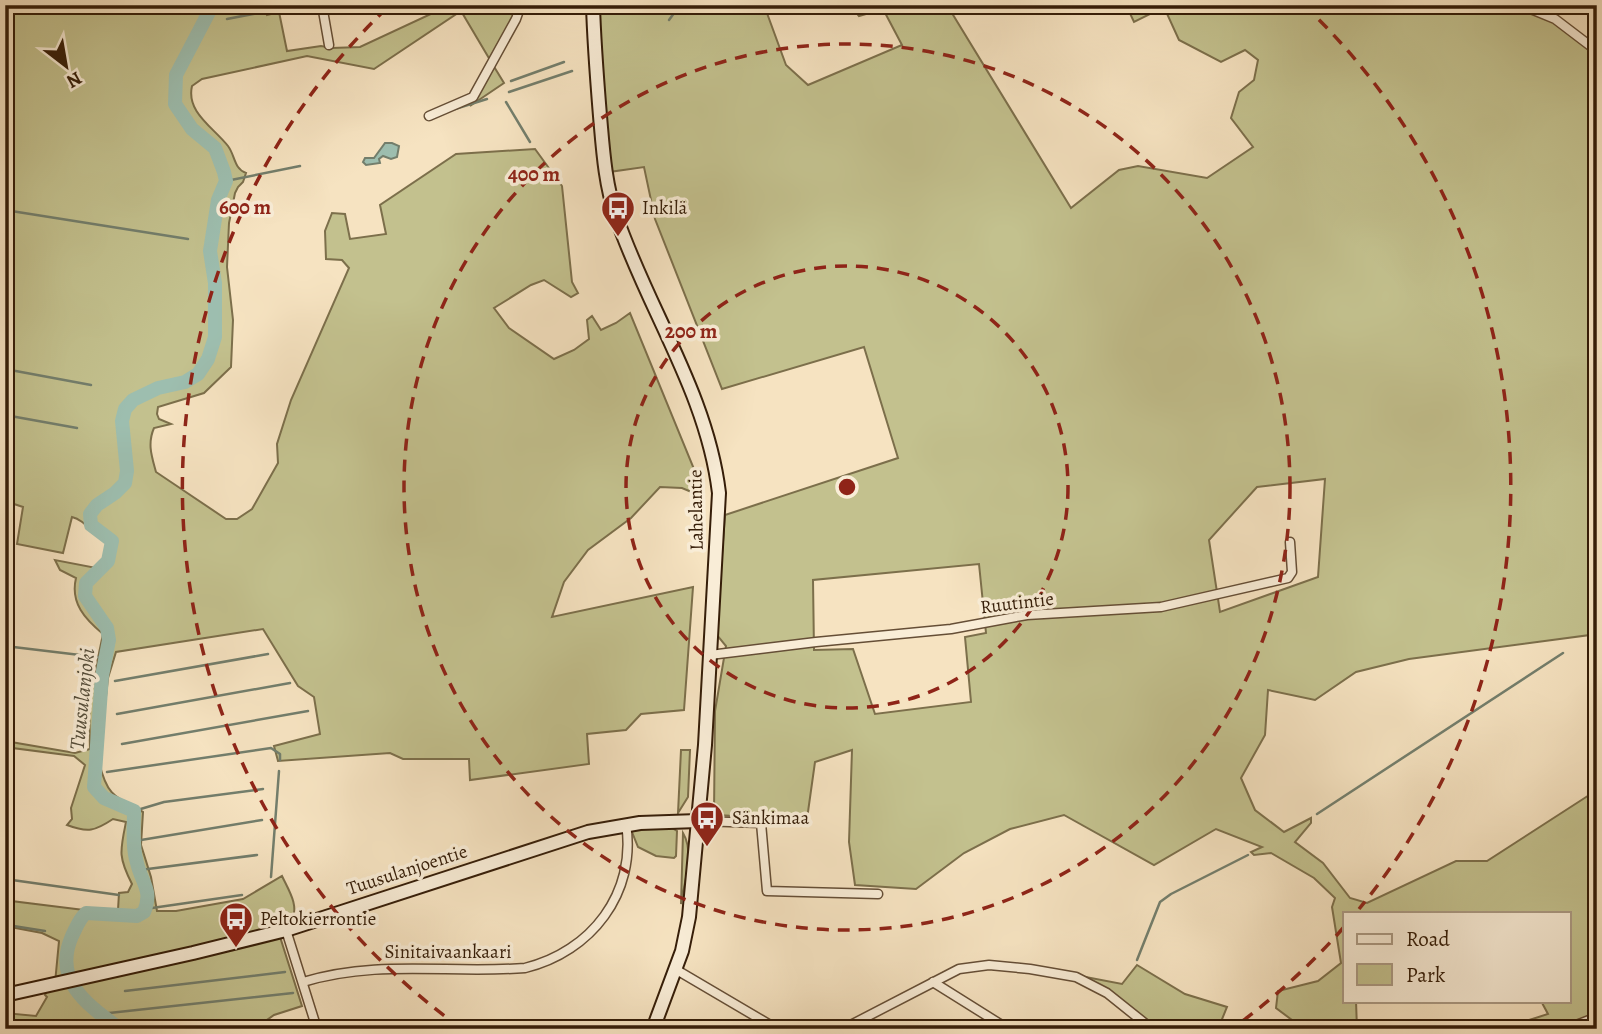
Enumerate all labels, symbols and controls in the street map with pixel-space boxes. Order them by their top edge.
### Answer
north arrow [32,32,102,102]
text: N [61,65,87,95]
text: 400 m [508,160,561,188]
bus stop icon: Inkilä [599,189,637,238]
text: 600 m [219,193,271,221]
place label: Inkilä [642,195,688,221]
text: 200 m [665,317,718,345]
street label: Lahelantie [682,469,710,551]
centre of rings [835,475,859,499]
street label: Ruutintie [979,586,1055,620]
water label: Tuusulanjoki [63,647,101,751]
bus stop icon: Sänkimaa [688,799,726,848]
place label: Sänkimaa [732,805,809,831]
street label: Tuusulanjoentie [343,838,471,902]
bus stop icon: Peltokierrontie [217,900,255,949]
place label: Peltokierrontie [260,906,376,932]
legend [1343,912,1570,1002]
text: Road [1406,925,1450,953]
street label: Sinitaivaankaari [384,939,512,965]
text: Park [1406,961,1446,989]

